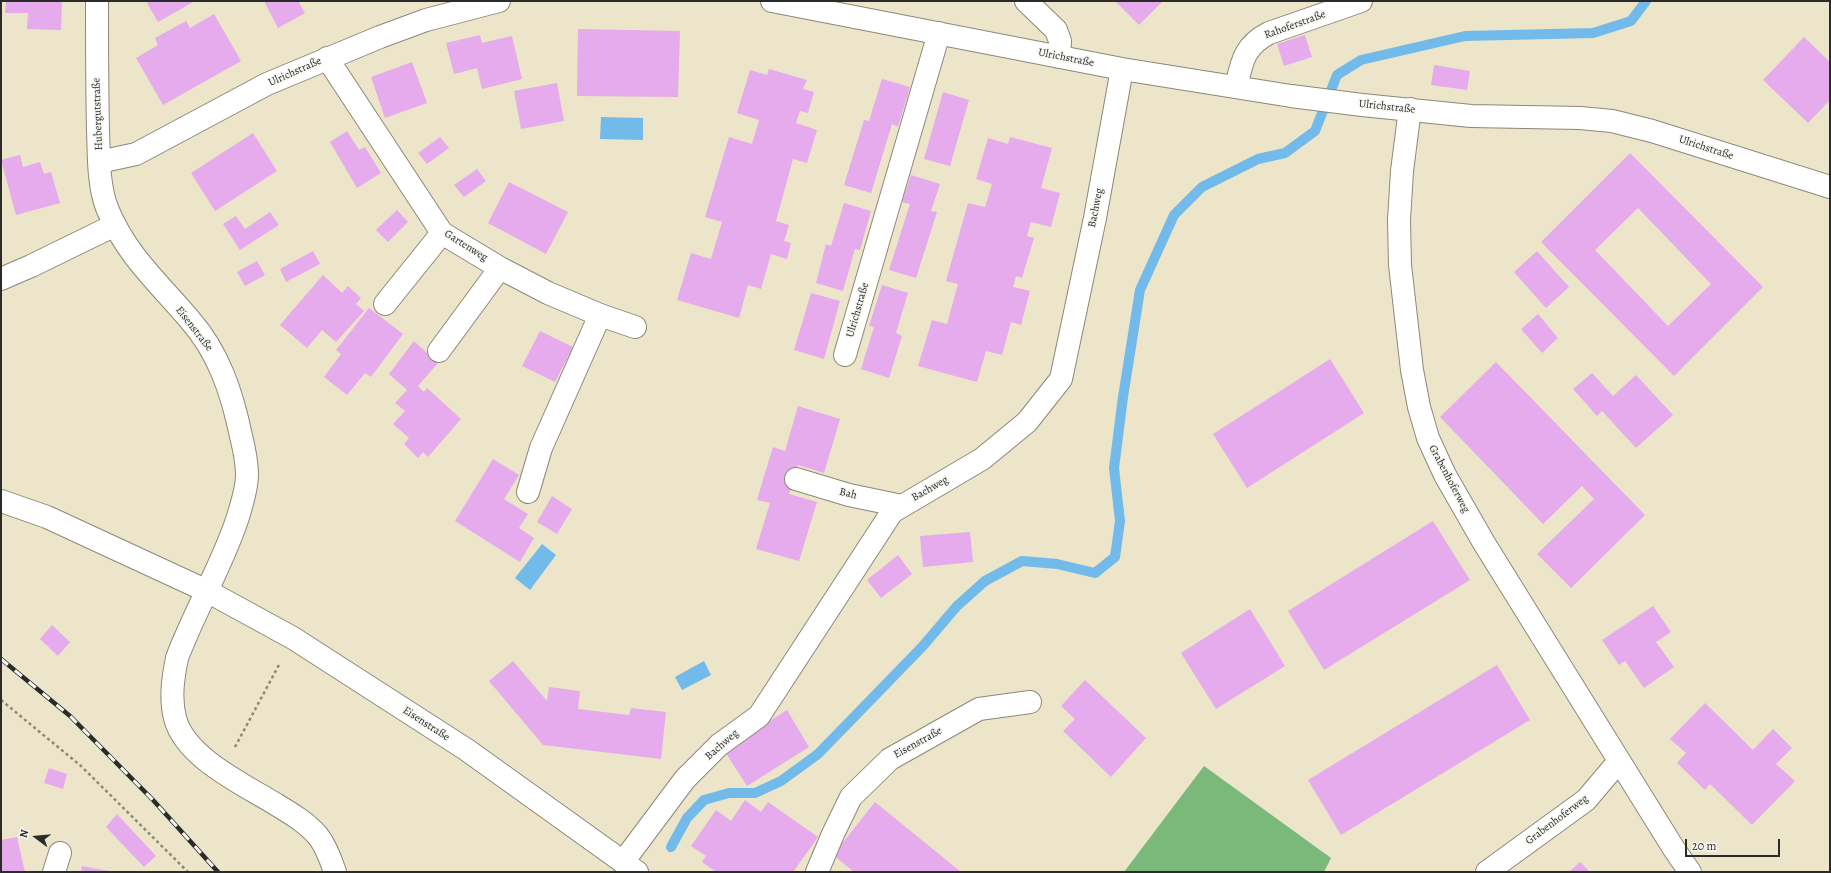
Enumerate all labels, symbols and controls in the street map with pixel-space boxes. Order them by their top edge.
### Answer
street label: Rahoferstraße [1263,8,1327,42]
street label: Ulrichstraße [1037,46,1095,70]
street label: Ulrichstraße [266,54,324,90]
street label: Hubergutstraße [90,77,106,151]
street label: Ulrichstraße [1358,97,1416,117]
street label: Ulrichstraße [1677,133,1735,163]
street label: Bachweg [1086,187,1106,229]
street label: Gartenweg [442,227,490,265]
street label: Ulrichstraße [844,281,872,339]
street label: Eisenstraße [172,304,216,354]
street label: Grabenhoferweg [1426,443,1472,515]
street label: Bachweg [909,473,951,505]
street label: Bah [838,485,858,503]
street label: Eisenstraße [400,704,452,744]
street label: Eisenstraße [891,724,945,762]
street label: Bachweg [703,727,741,763]
street label: Grabenhoferweg [1523,792,1591,848]
north arrow [16,817,56,857]
text: N [16,828,32,839]
scale bar [1687,831,1782,857]
text: 20 m [1692,838,1716,854]

